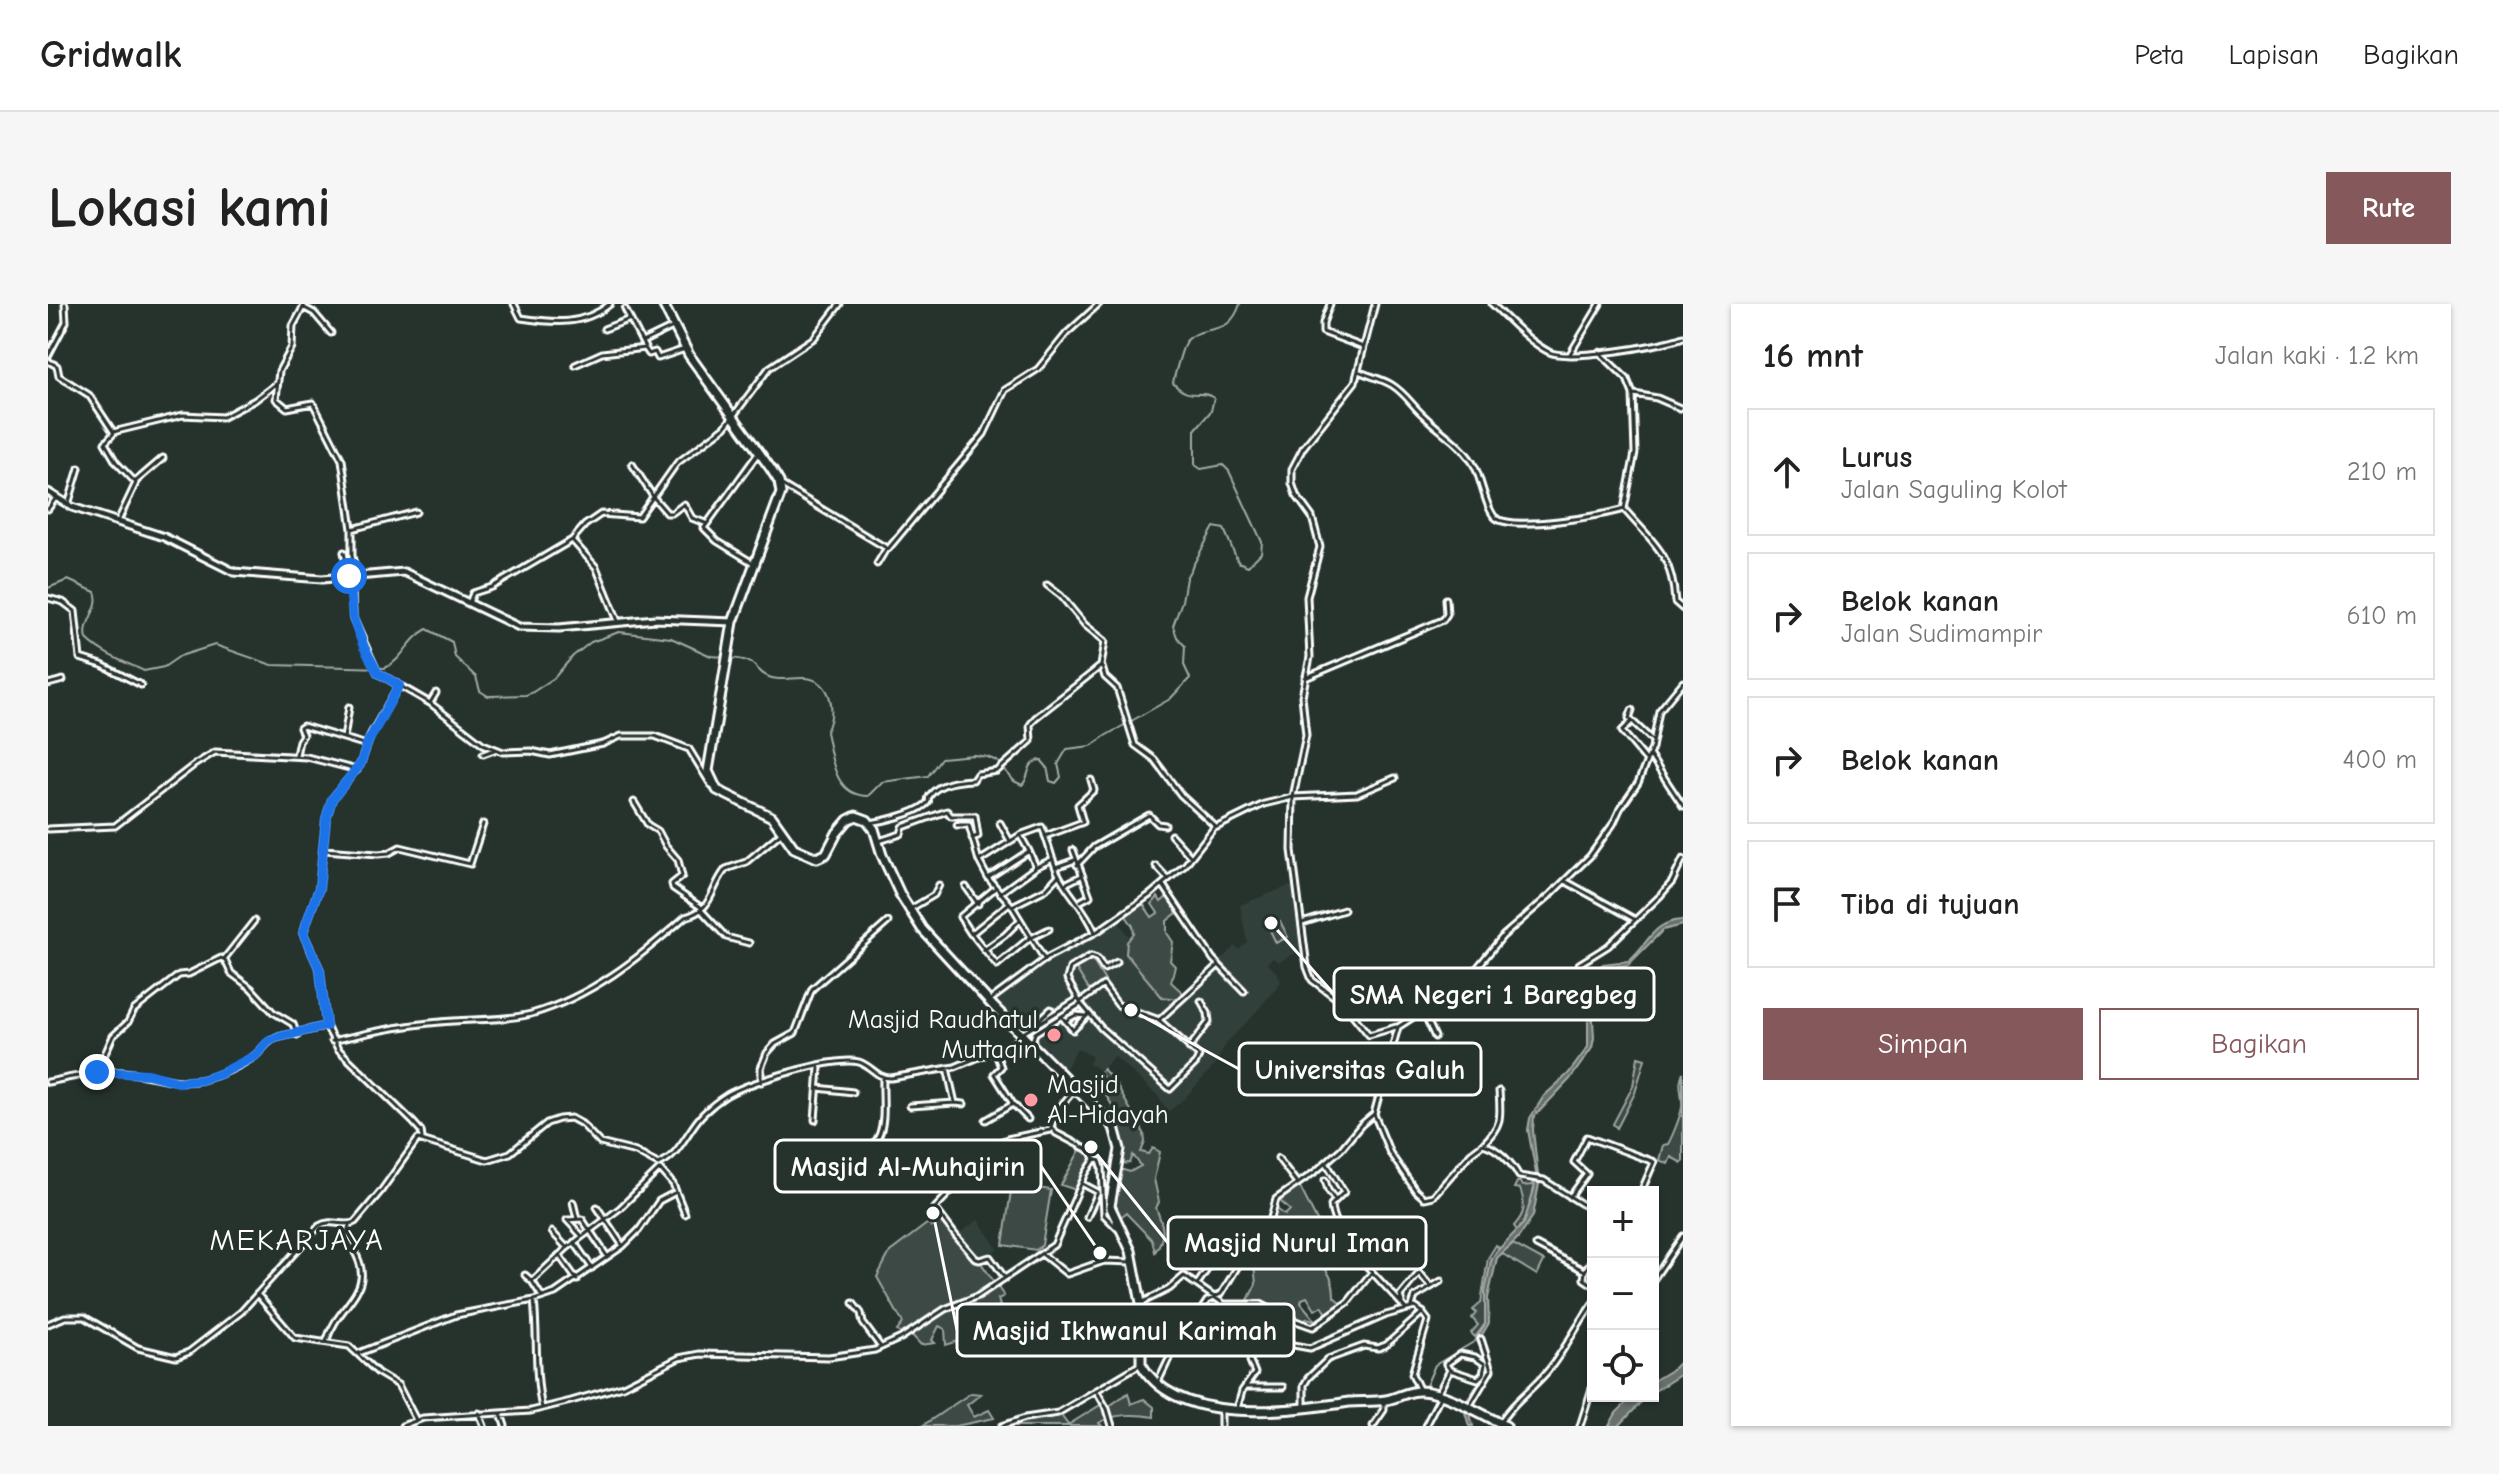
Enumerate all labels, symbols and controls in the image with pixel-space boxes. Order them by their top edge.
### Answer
text: Gridwalk [40,33,182,77]
text: Peta [2134,39,2184,71]
text: Lapisan [2228,39,2319,71]
text: Bagikan [2363,39,2459,71]
button: Rute [2326,172,2451,244]
text: Lokasi kami [48,176,331,240]
text: 16 mnt [1763,336,1863,376]
text: Jalan kaki · 1.2 km [2215,341,2419,371]
text: Lurus [1841,440,1912,475]
icon: ahead [1765,450,1809,494]
text: 210 m [2347,457,2417,487]
text: Jalan Saguling Kolot [1841,475,2067,505]
route start [331,558,367,594]
text: Belok kanan [1841,584,1999,619]
icon: right [1765,594,1809,638]
text: 610 m [2347,601,2417,631]
text: Jalan Sudimampir [1841,619,2042,649]
icon: right [1765,738,1809,782]
text: Belok kanan [1841,743,1999,778]
text: 400 m [2343,745,2417,775]
icon: arrive [1765,882,1809,926]
text: Tiba di tujuan [1841,887,2020,922]
callout: SMA Negeri 1 Baregbeg [1334,968,1654,1020]
text: SMA Negeri 1 Baregbeg [1350,979,1638,1011]
place label: Masjid Raudhatul Muttaqin [848,1005,1038,1065]
button: Simpan [1763,1008,2083,1080]
button: Bagikan [2099,1008,2419,1080]
marker: Masjid Raudhatul Muttaqin [1045,1026,1063,1044]
callout: Universitas Galuh [1239,1043,1481,1095]
route end [79,1054,115,1090]
text: Universitas Galuh [1255,1054,1465,1086]
place label: Masjid Al-Hidayah [1047,1070,1169,1130]
marker: Masjid Al-Hidayah [1022,1091,1040,1109]
callout: Masjid Al-Muhajirin [775,1140,1041,1192]
text: Masjid Al-Muhajirin [791,1151,1025,1183]
map controls [1587,1186,1659,1402]
button: + [1587,1186,1659,1258]
callout: Masjid Nurul Iman [1168,1217,1426,1269]
district label: MEKARJAYA [209,1223,385,1258]
text: Masjid Nurul Iman [1184,1227,1410,1259]
button: − [1587,1258,1659,1330]
callout: Masjid Ikhwanul Karimah [957,1304,1294,1356]
text: Masjid Ikhwanul Karimah [973,1315,1277,1347]
button: locate [1587,1330,1659,1402]

